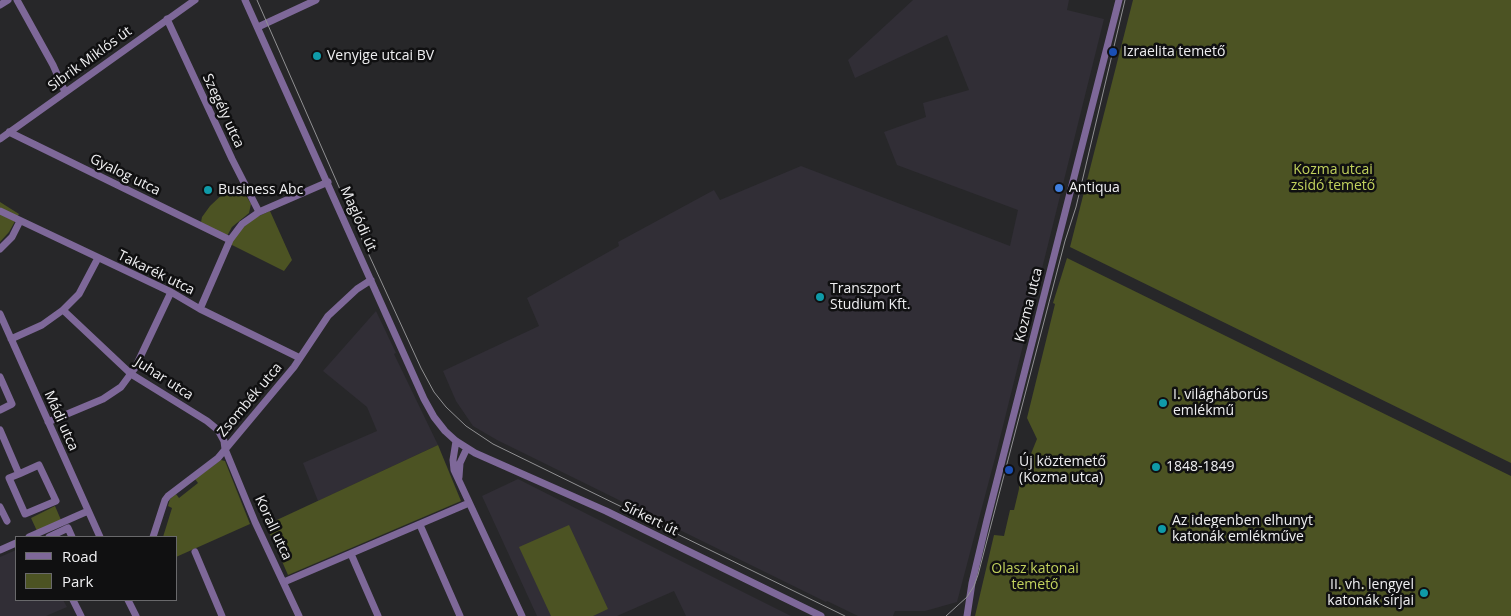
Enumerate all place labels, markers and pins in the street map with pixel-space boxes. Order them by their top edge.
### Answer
place label: Izraelita temető [1123,44,1225,60]
marker: Izraelita temető [1107,46,1119,58]
place label: Venyige utcai BV [327,48,434,64]
marker: Venyige utcai BV [311,50,323,62]
place label: Antiqua [1069,180,1120,196]
place label: Business Abc [218,182,303,198]
marker: Antiqua [1053,182,1065,194]
marker: Business Abc [202,184,214,196]
place label: Transzport Studium Kft. [830,281,910,314]
marker: Transzport Studium Kft. [814,291,826,303]
place label: I. világháborús emlékmű [1173,387,1268,420]
marker: I. világháborús emlékmű [1157,397,1169,409]
place label: Új köztemető (Kozma utca) [1019,454,1106,487]
place label: 1848-1849 [1166,459,1235,475]
marker: 1848-1849 [1150,461,1162,473]
marker: Új köztemető (Kozma utca) [1003,464,1015,476]
place label: Az idegenben elhunyt katonák emlékműve [1172,513,1313,546]
marker: Az idegenben elhunyt katonák emlékműve [1156,523,1168,535]
place label: II. vh. lengyel katonák sírjai [1327,577,1414,610]
marker: II. vh. lengyel katonák sírjai [1418,587,1430,599]

